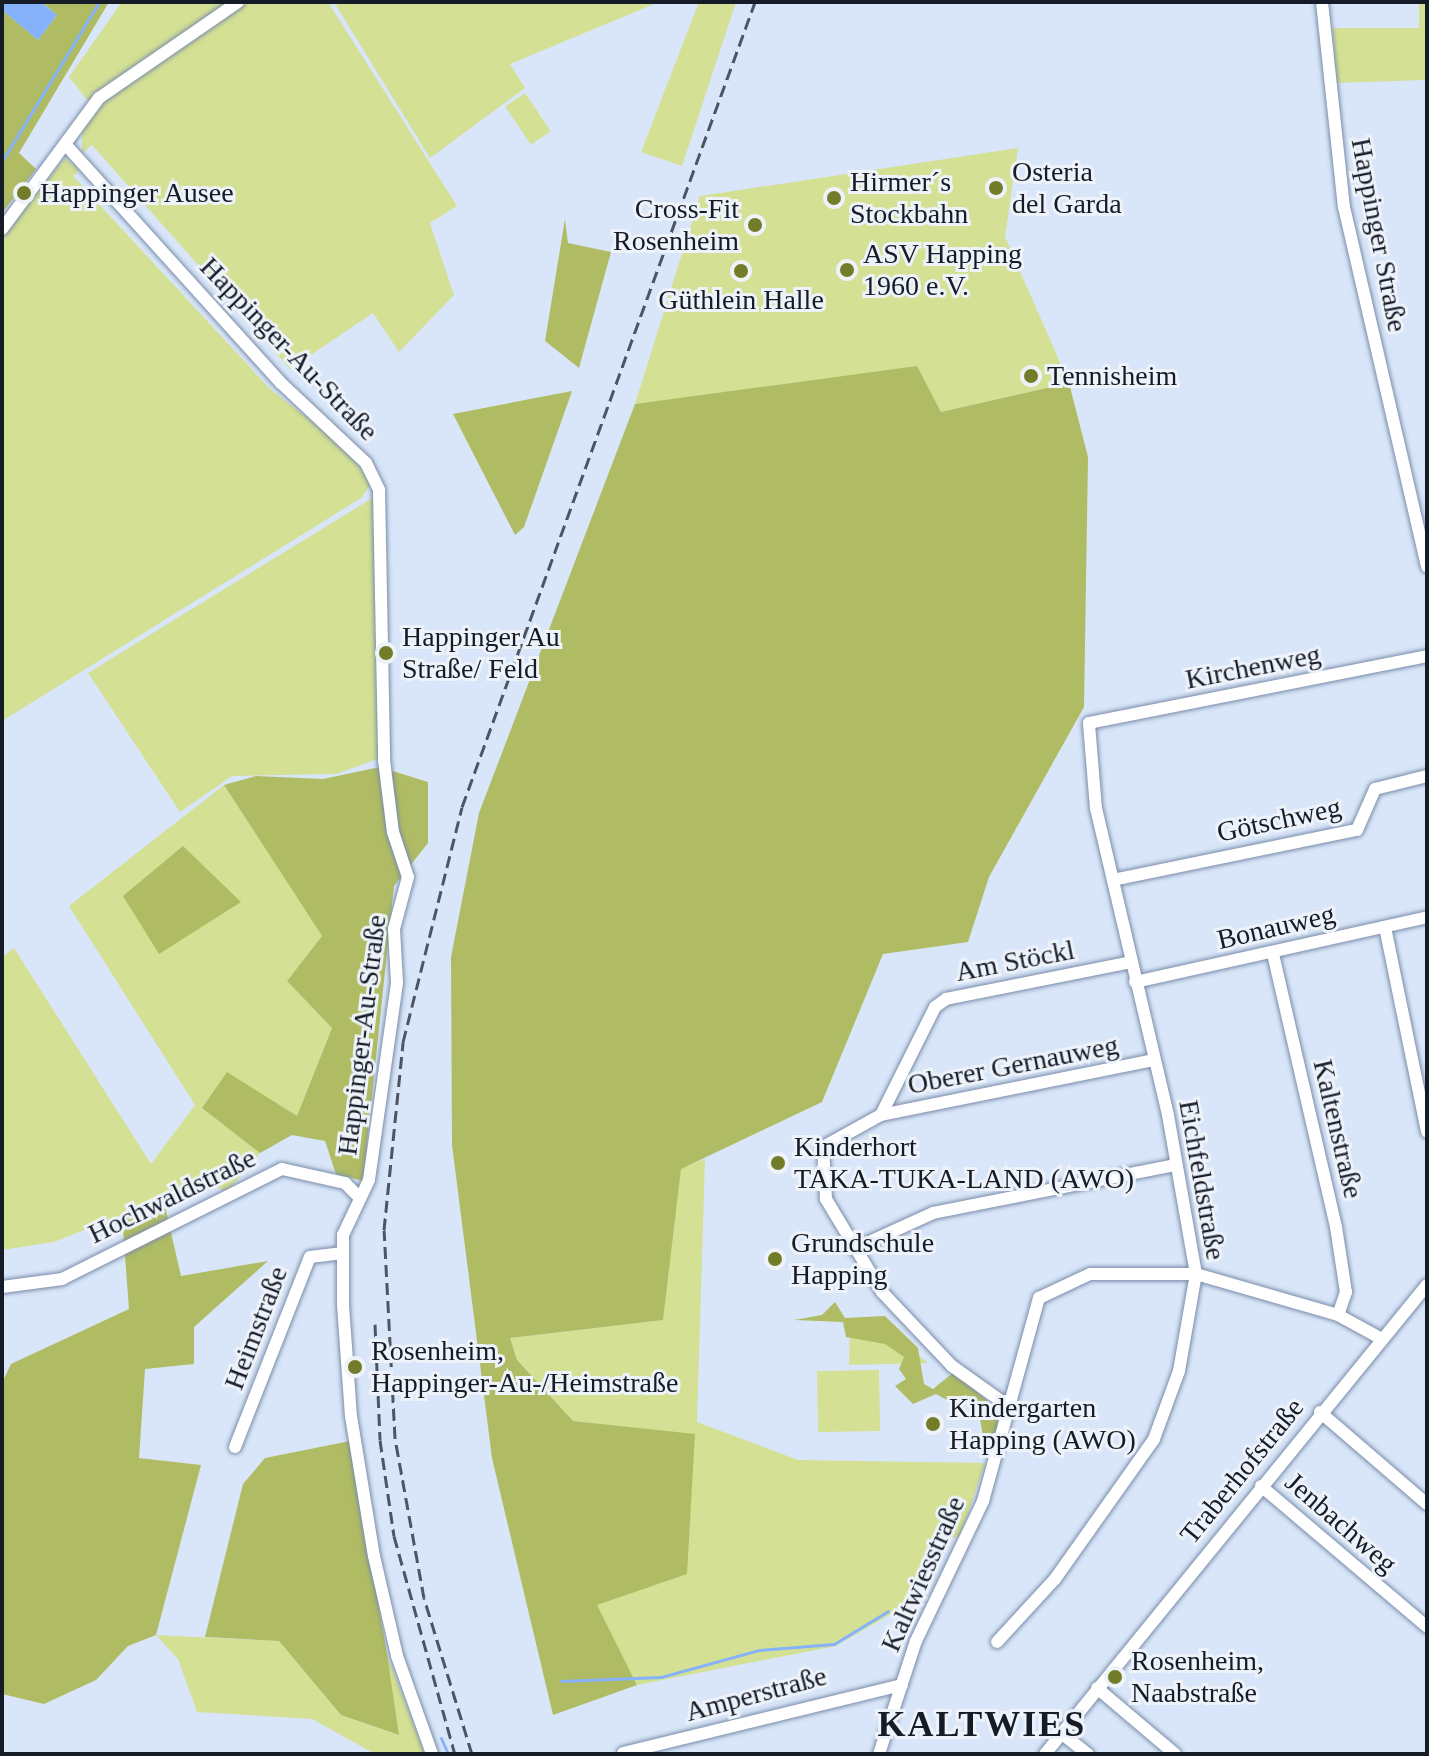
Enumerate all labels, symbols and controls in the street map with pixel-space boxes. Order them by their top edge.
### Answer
street label: Happinger Straße [1344,135,1414,335]
place label: Osteria del Garda [1012,155,1122,221]
place label: Hirmer´s Stockbahn [850,165,968,231]
place label: Happinger Ausee [40,176,235,210]
marker: Osteria del Garda [987,179,1005,197]
marker: Happinger Ausee [15,184,33,202]
marker: Hirmer´s Stockbahn [825,189,843,207]
place label: Cross-Fit Rosenheim [613,192,739,258]
marker: Cross-Fit Rosenheim [746,216,764,234]
place label: ASV Happing 1960 e.V. [863,237,1022,303]
street label: Happinger-Au-Straße [193,250,385,448]
marker: ASV Happing 1960 e.V. [838,261,856,279]
marker: Güthlein Halle [732,262,750,280]
place label: Güthlein Halle [658,283,824,317]
place label: Tennisheim [1047,359,1177,393]
marker: Tennisheim [1022,367,1040,385]
place label: Happinger Au Straße/ Feld [402,620,561,686]
street label: Kirchenweg [1183,637,1323,697]
marker: Happinger Au Straße/ Feld [377,644,395,662]
street label: Götschweg [1214,790,1344,850]
street label: Bonauweg [1214,897,1338,957]
street label: Happinger-Au-Straße [331,913,393,1157]
street label: Am Stöckl [953,933,1077,989]
street label: Oberer Gernauweg [905,1028,1121,1102]
street label: Kaltenstraße [1306,1056,1370,1202]
street label: Eichfeldstraße [1171,1097,1233,1263]
place label: Kinderhort TAKA-TUKA-LAND (AWO) [794,1130,1134,1196]
street label: Hochwaldstraße [83,1141,261,1251]
marker: Kinderhort TAKA-TUKA-LAND (AWO) [769,1154,787,1172]
place label: Grundschule Happing [791,1226,934,1292]
marker: Grundschule Happing [766,1250,784,1268]
street label: Heimstraße [217,1262,295,1394]
place label: Rosenheim, Happinger-Au-/Heimstraße [371,1334,678,1400]
marker: Rosenheim, Happinger-Au-/Heimstraße [346,1358,364,1376]
place label: Kindergarten Happing (AWO) [949,1391,1136,1457]
street label: Traberhofstraße [1173,1391,1311,1551]
marker: Kindergarten Happing (AWO) [924,1415,942,1433]
street label: Jenbachweg [1278,1465,1404,1581]
street label: Kaltwiesstraße [874,1491,972,1657]
place label: Rosenheim, Naabstraße [1131,1644,1264,1710]
street label: Amperstraße [682,1659,830,1729]
marker: Rosenheim, Naabstraße [1106,1668,1124,1686]
district label: KALTWIES [878,1703,1086,1747]

